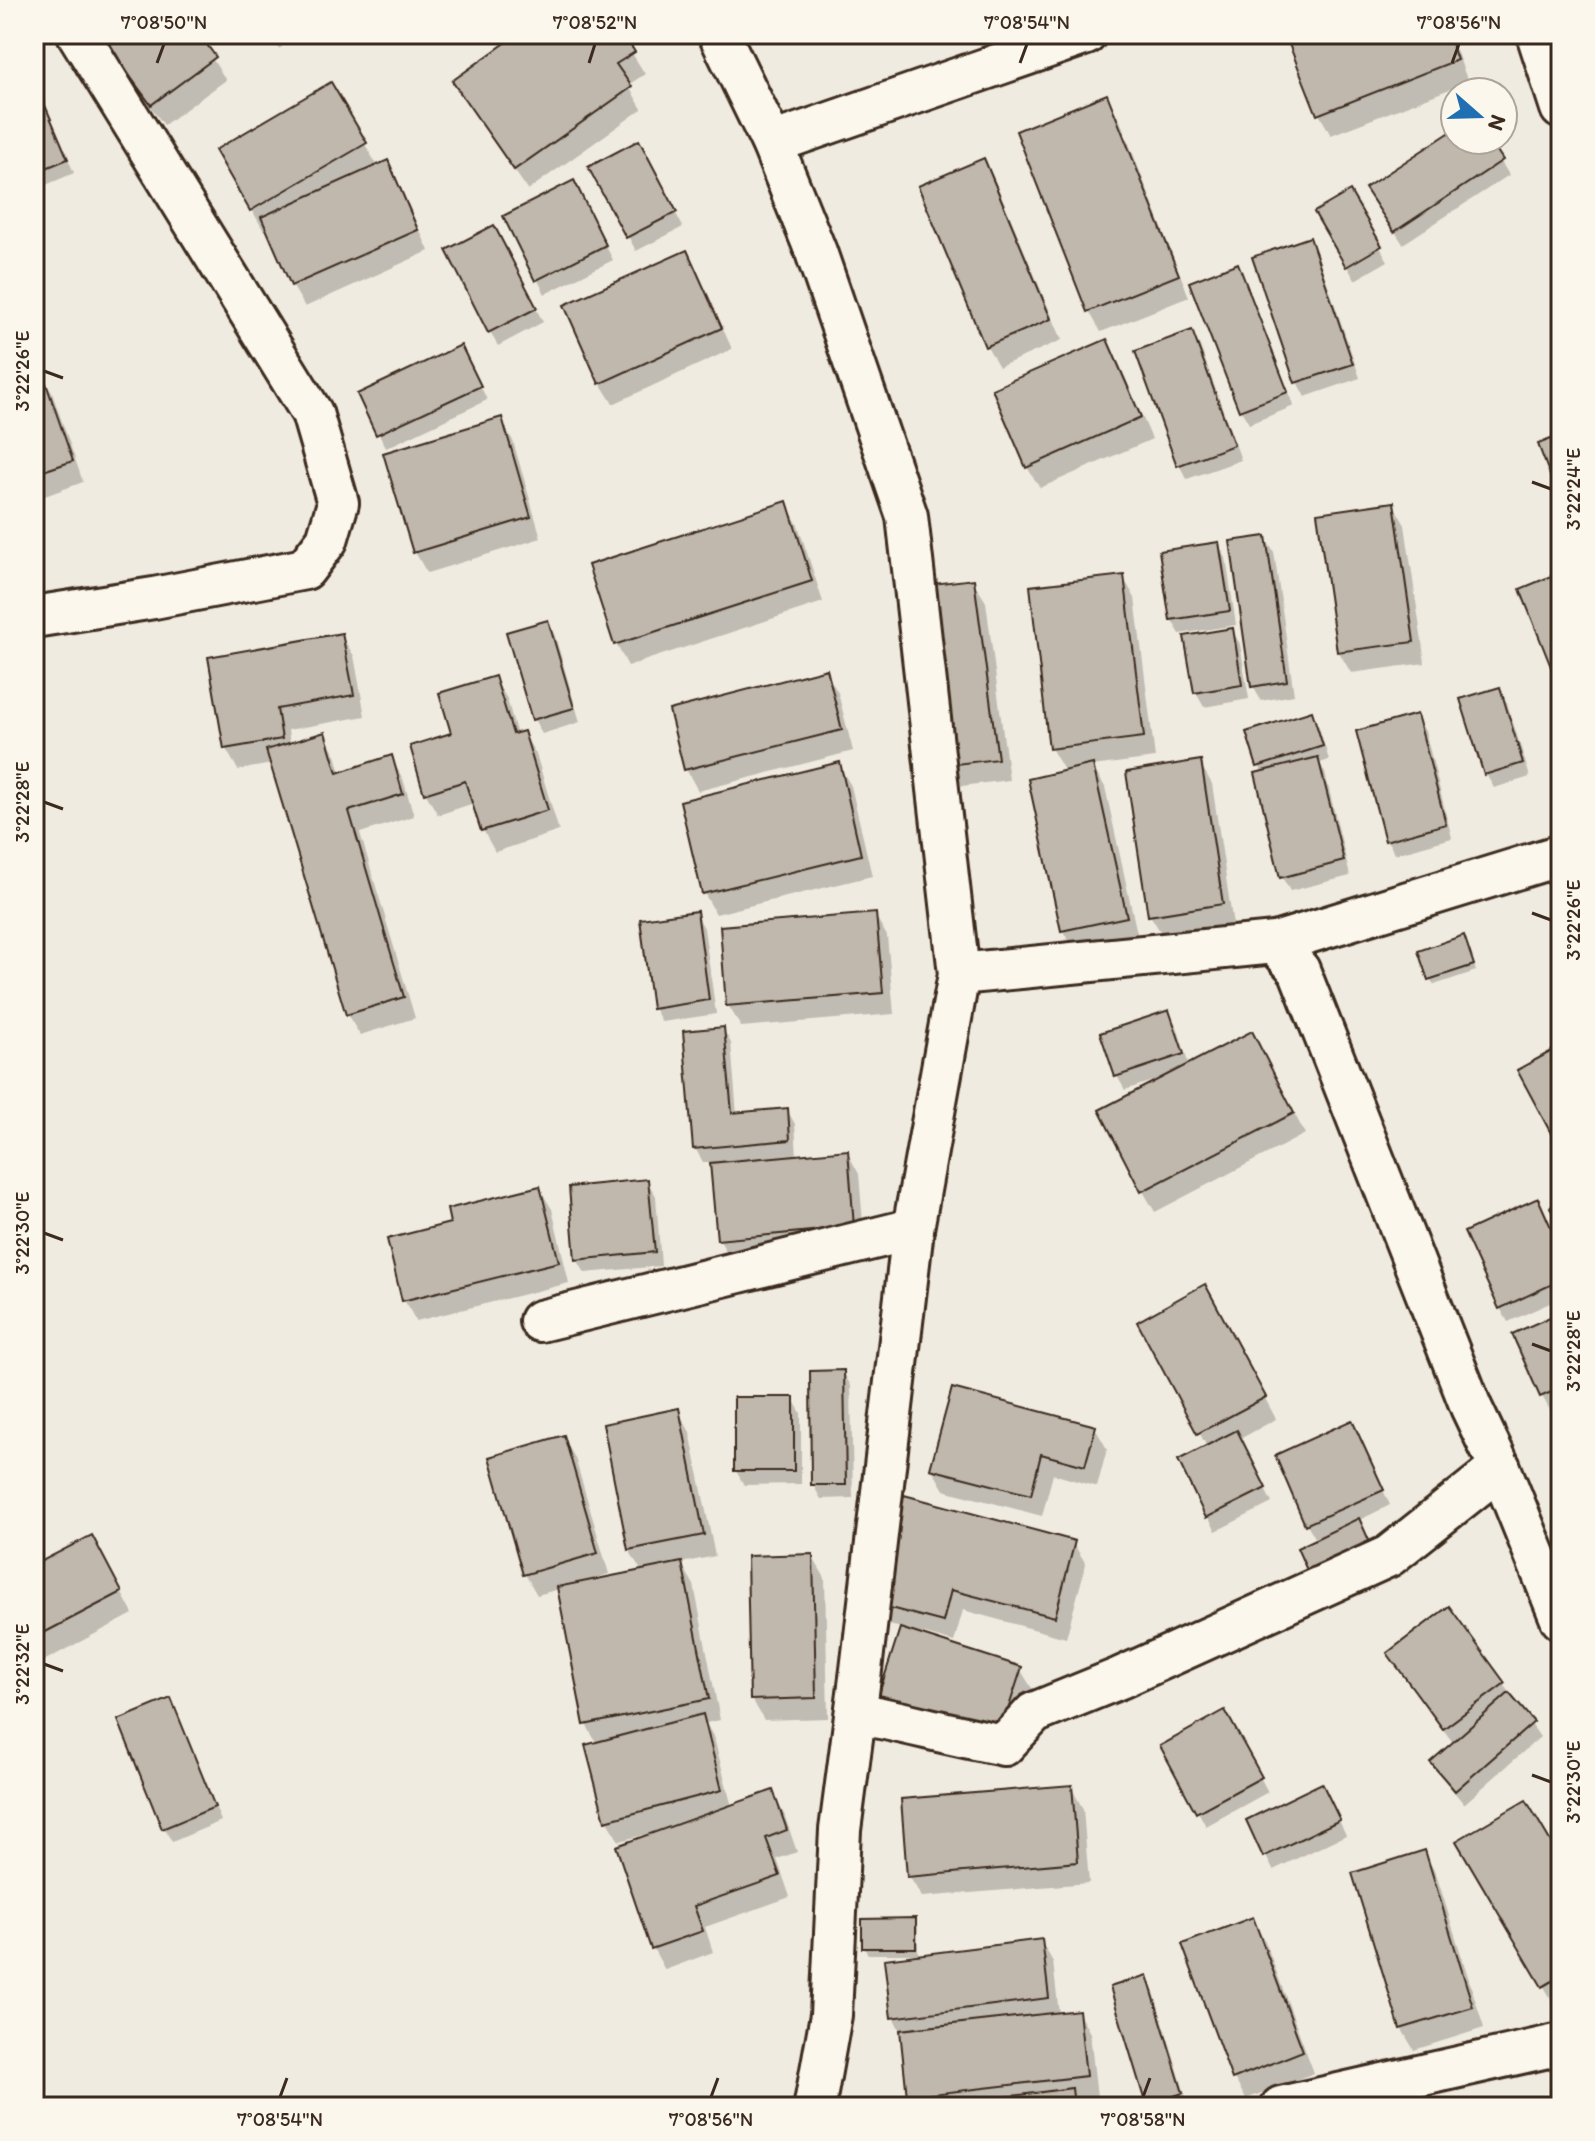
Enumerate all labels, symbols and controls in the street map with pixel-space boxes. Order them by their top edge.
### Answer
text: 7°08'50"N [121,10,207,34]
text: 7°08'52"N [553,10,637,34]
text: 7°08'54"N [984,10,1070,34]
text: 7°08'56"N [1417,10,1501,34]
north arrow [1439,76,1519,156]
text: N [1482,111,1513,134]
text: 3°22'26"E [10,331,34,412]
text: 3°22'24"E [1561,448,1585,530]
text: 3°22'28"E [10,761,34,843]
text: 3°22'26"E [1561,880,1585,961]
text: 3°22'30"E [10,1191,34,1275]
text: 3°22'28"E [1561,1310,1585,1392]
text: 3°22'32"E [10,1623,34,1705]
text: 3°22'30"E [1561,1740,1585,1824]
text: 7°08'54"N [237,2107,323,2131]
text: 7°08'56"N [669,2107,753,2131]
text: 7°08'58"N [1100,2107,1186,2131]

